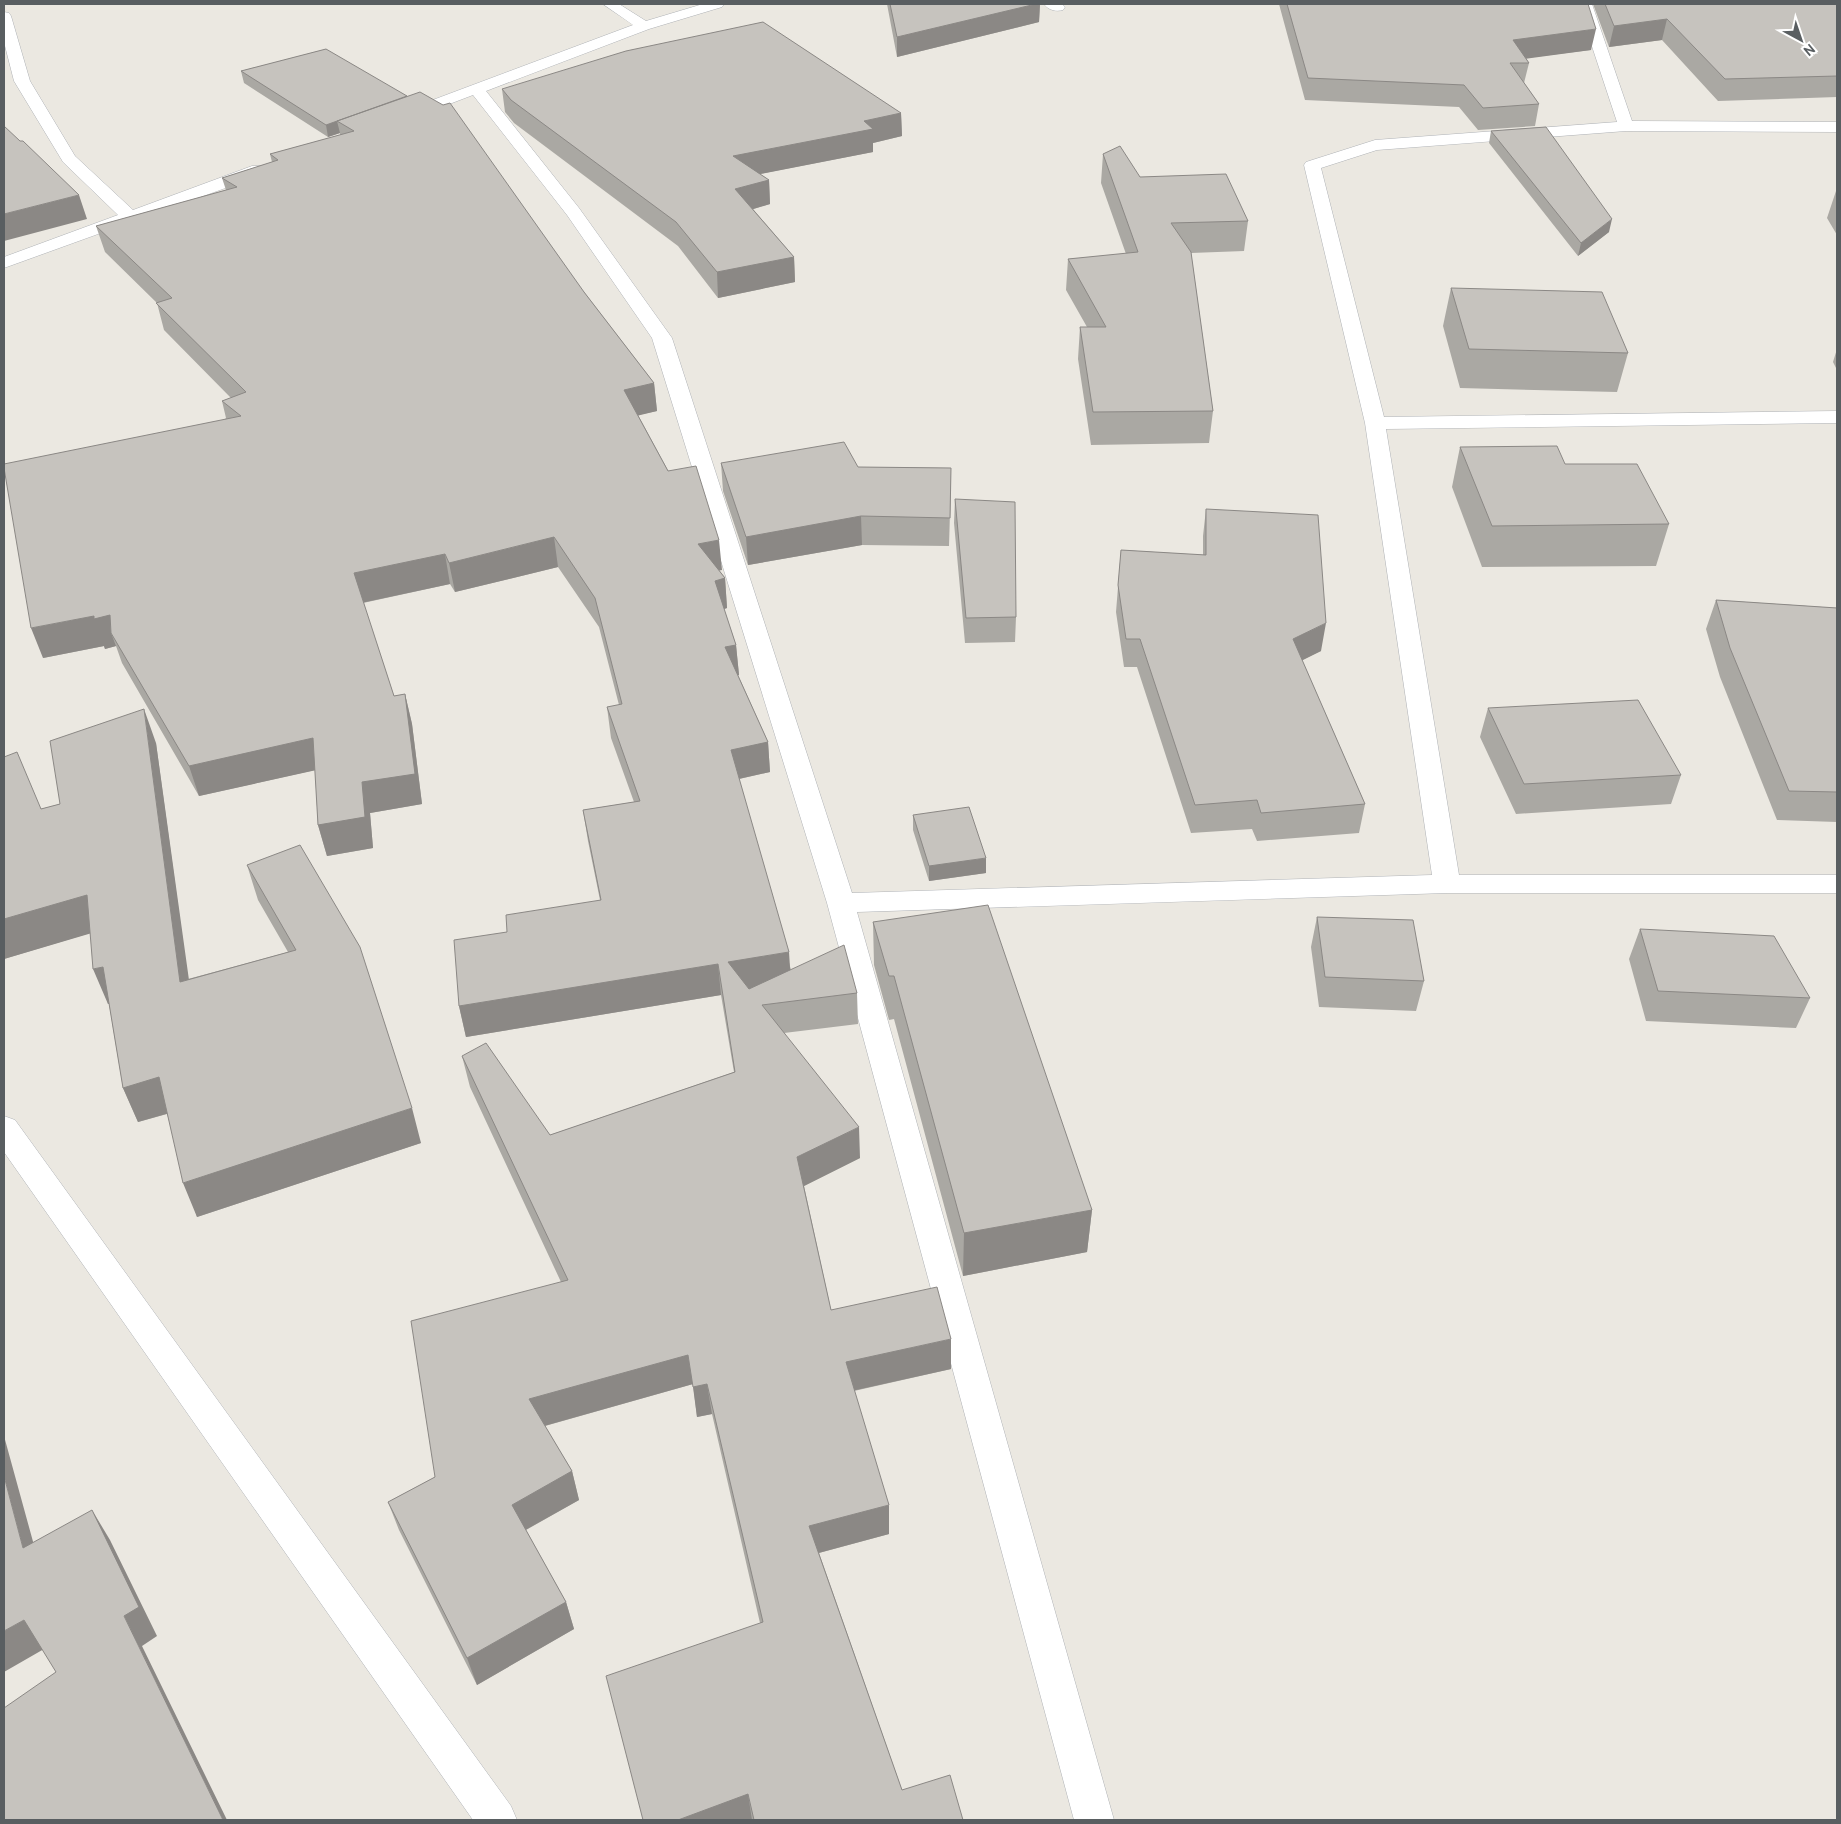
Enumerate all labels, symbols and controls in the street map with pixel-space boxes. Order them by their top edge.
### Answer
north arrow [1776,15,1826,65]
text: N [1800,40,1819,60]

